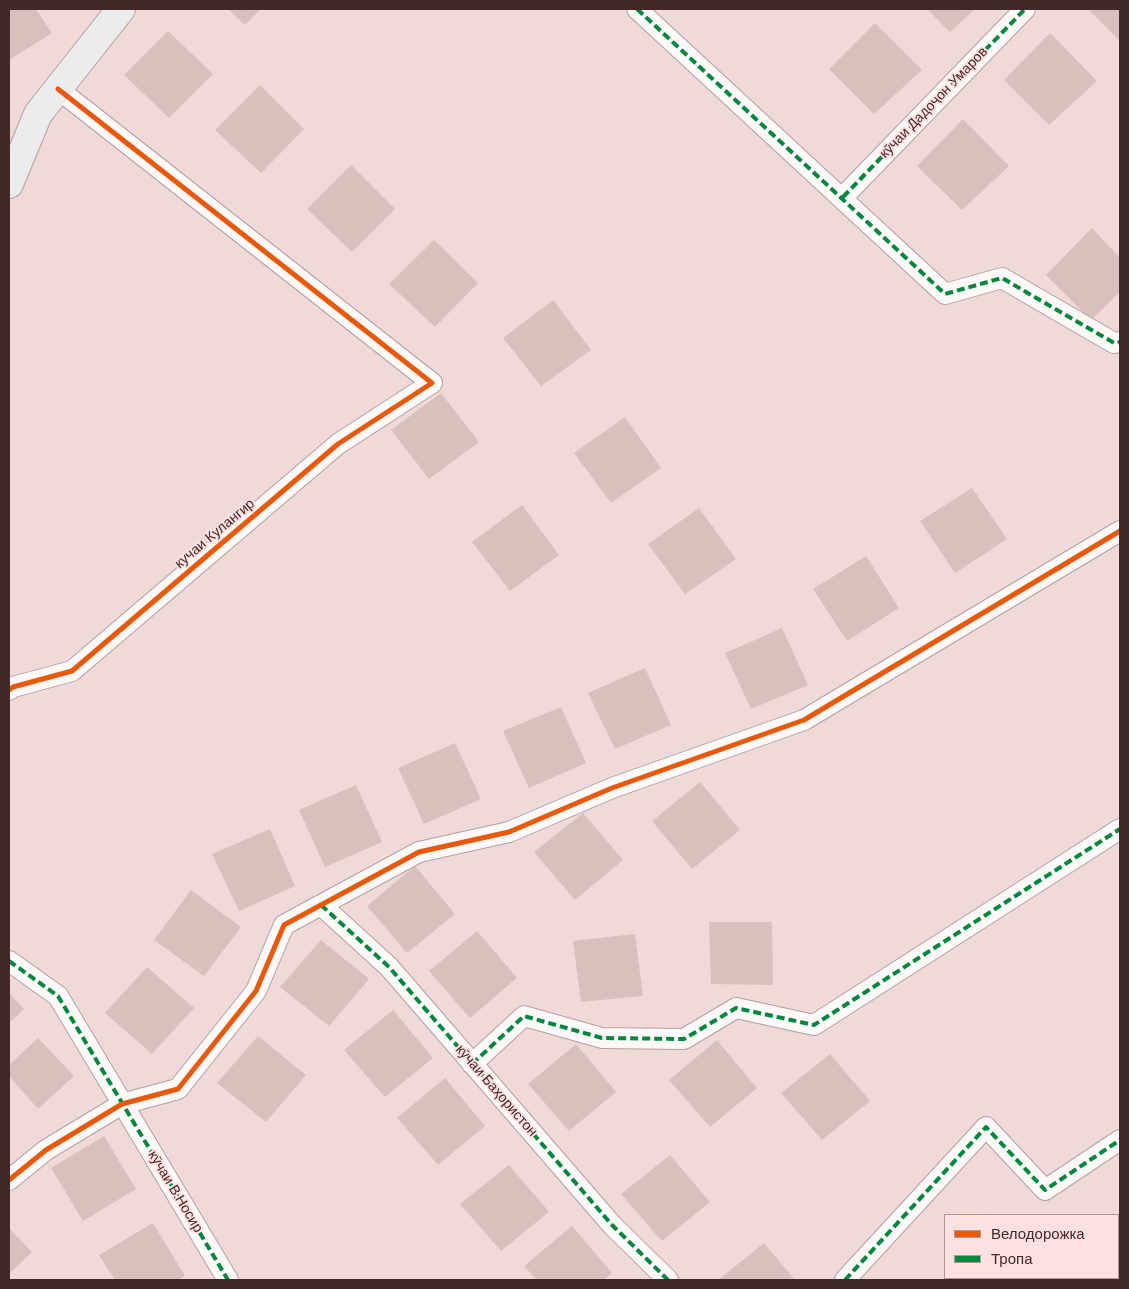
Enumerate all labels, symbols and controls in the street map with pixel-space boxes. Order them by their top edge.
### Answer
street label: кӯчаи Дадоҷон Умаров [876,44,992,162]
street label: кучаи Кулангир [172,496,258,572]
street label: кӯчаи Баҳористон [452,1042,540,1140]
street label: кӯчаи В.Носир [144,1148,206,1236]
legend [944,1214,1119,1279]
text: Велодорожка [991,1224,1085,1244]
text: Тропа [991,1249,1032,1269]

